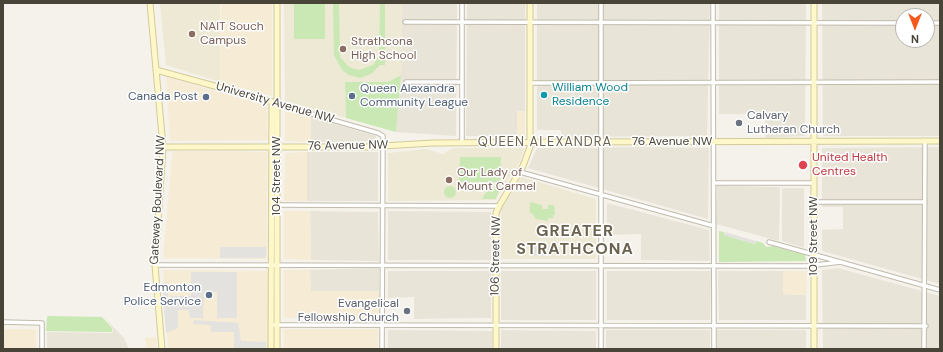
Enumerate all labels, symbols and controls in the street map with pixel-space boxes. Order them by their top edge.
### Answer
north arrow [895,8,935,48]
place label: NAIT Souch Campus [200,20,264,48]
marker: NAIT Souch Campus [187,29,197,39]
text: N [911,32,919,46]
place label: Strathcona High School [351,35,416,63]
marker: Strathcona High School [338,44,348,54]
street label: University Avenue NW [214,79,336,127]
place label: William Wood Residence [552,81,628,109]
place label: Queen Alexandra Community League [360,82,468,110]
place label: Canada Post [128,90,198,104]
marker: William Wood Residence [539,90,549,100]
marker: Queen Alexandra Community League [347,91,357,101]
marker: Canada Post [201,92,211,102]
place label: Calvary Lutheran Church [747,109,840,137]
marker: Calvary Lutheran Church [734,118,744,128]
street label: Gateway Boulevard NW [147,135,169,265]
district label: QUEEN ALEXANDRA [478,135,612,151]
street label: 76 Avenue NW [632,135,712,149]
street label: 104 Street NW [270,136,284,216]
street label: 76 Avenue NW [308,138,388,154]
place label: United Health Centres [812,151,887,179]
marker: United Health Centres [797,159,809,171]
place label: Our Lady of Mount Carmel [457,166,536,194]
marker: Our Lady of Mount Carmel [444,175,454,185]
street label: 109 Street NW [807,196,821,276]
street label: 106 Street NW [488,216,504,296]
district label: GREATER STRATHCONA [516,222,634,260]
place label: Edmonton Police Service [124,281,201,309]
marker: Edmonton Police Service [204,290,214,300]
place label: Evangelical Fellowship Church [298,297,399,325]
marker: Evangelical Fellowship Church [402,306,412,316]

